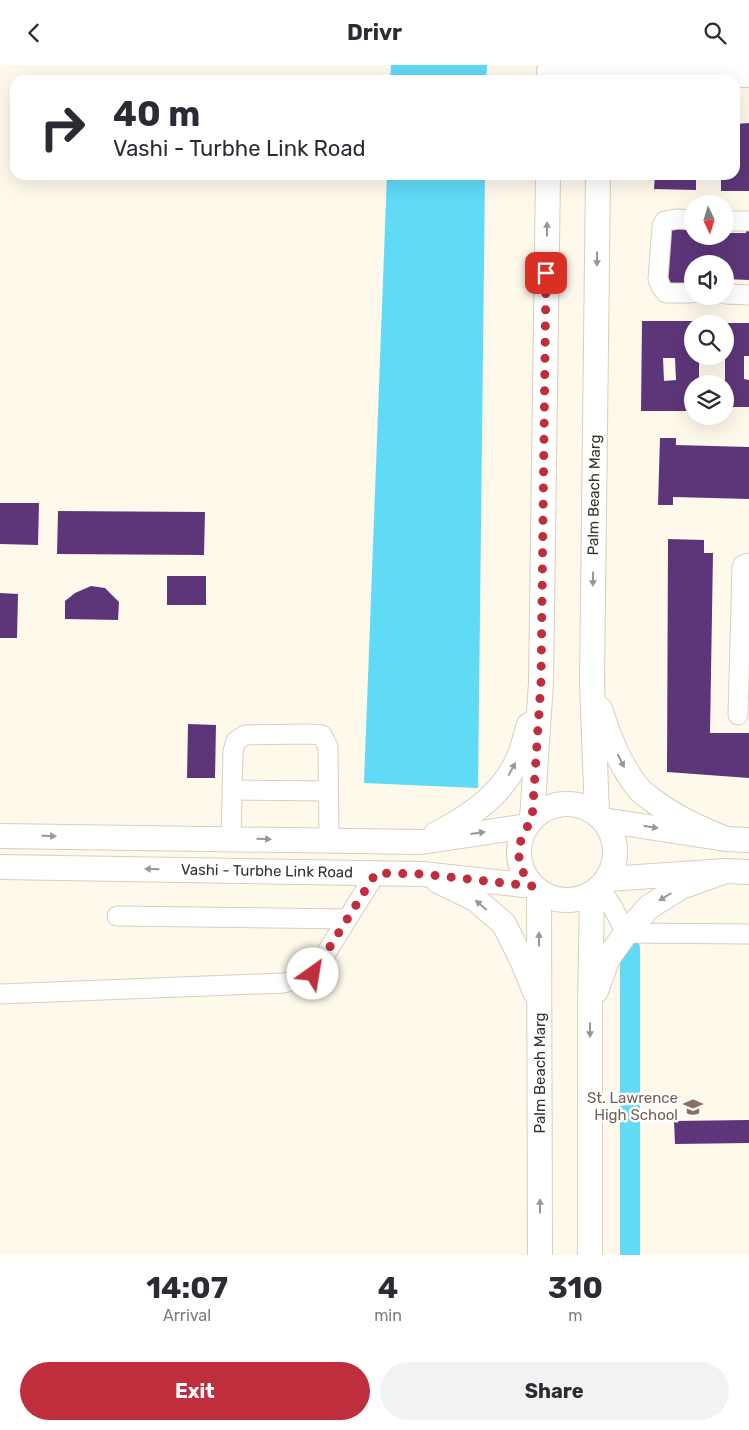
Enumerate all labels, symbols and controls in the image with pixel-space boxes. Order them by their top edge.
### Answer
icon: back [20,19,48,47]
text: Drivr [347,19,402,46]
icon: search [701,19,729,47]
text: 40 m [113,93,200,135]
icon: right [30,95,95,160]
text: Vashi - Turbhe Link Road [113,135,366,162]
north arrow [684,195,734,245]
map controls [684,195,734,425]
one-way arrow [543,221,551,237]
one-way arrow [593,251,601,267]
pin [525,252,567,294]
button: sound [684,255,734,305]
icon: arrive [532,259,560,287]
button: search [684,315,734,365]
button: layers [684,375,734,425]
street label: Palm Beach Marg [584,434,604,556]
one-way arrow [589,571,597,587]
one-way arrow [617,753,625,768]
one-way arrow [508,762,516,776]
one-way arrow [643,824,659,832]
one-way arrow [470,829,486,837]
one-way arrow [41,832,57,840]
one-way arrow [256,836,272,844]
street label: Vashi - Turbhe Link Road [181,860,353,882]
one-way arrow [144,865,160,873]
one-way arrow [659,892,672,901]
one-way arrow [475,899,488,910]
one-way arrow [535,931,543,947]
position arrow [286,947,338,999]
street label: Palm Beach Marg [531,1013,549,1133]
one-way arrow [586,1022,594,1038]
place label: St. Lawrence High School [587,1089,678,1124]
school or university icon: St. Lawrence High School [682,1096,704,1118]
one-way arrow [536,1198,544,1214]
text: 14:07 [146,1270,228,1306]
text: 4 [378,1270,398,1306]
text: 310 [548,1270,603,1306]
text: Arrival [163,1306,211,1325]
text: min [374,1306,402,1325]
text: m [568,1306,583,1325]
button: Exit [20,1362,370,1420]
button: Share [380,1362,729,1420]

